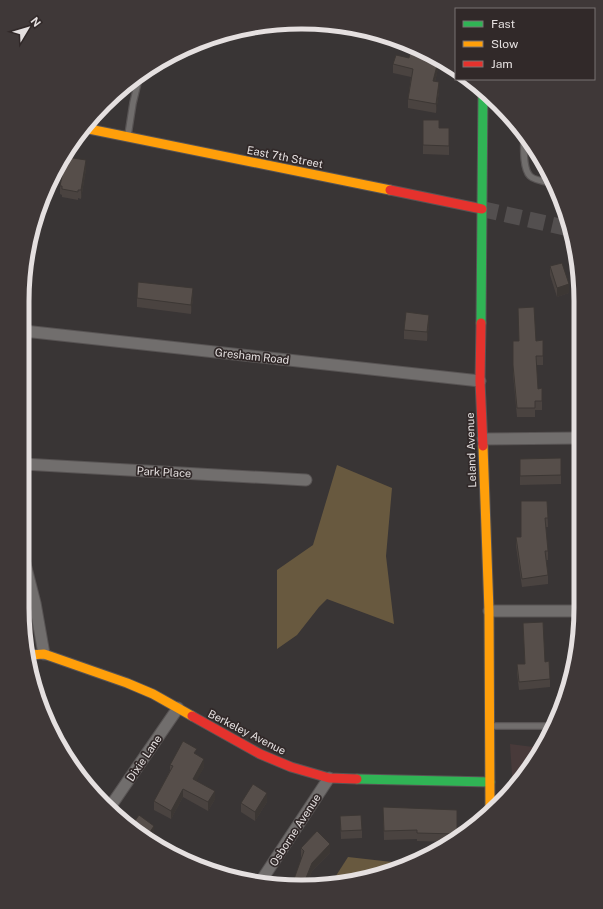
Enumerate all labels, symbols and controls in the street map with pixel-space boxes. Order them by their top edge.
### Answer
north arrow [8,8,48,48]
legend [455,8,595,80]
text: N [29,15,43,29]
text: Fast [491,17,516,31]
text: Slow [491,37,519,51]
text: Jam [491,57,513,71]
street label: East 7th Street [246,144,324,170]
street label: Gresham Road [214,346,290,366]
street label: Leland Avenue [464,412,478,488]
street label: Park Place [136,465,192,479]
street label: Berkeley Avenue [206,707,288,757]
street label: Dixie Lane [124,733,164,783]
street label: Osborne Avenue [267,792,323,868]

